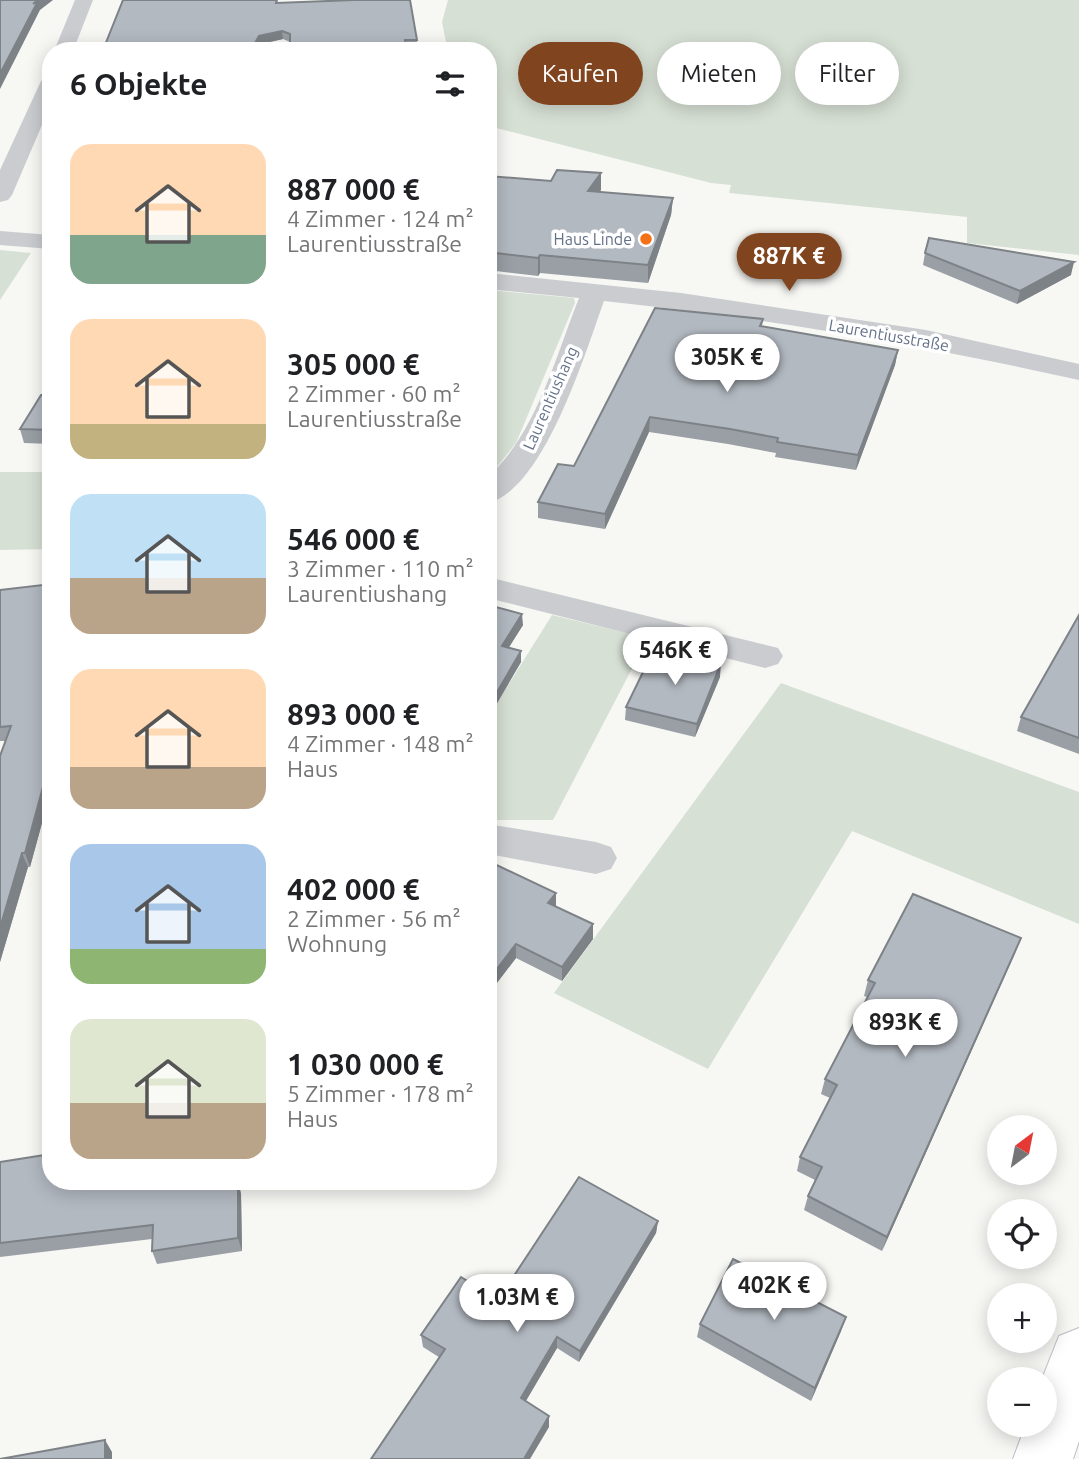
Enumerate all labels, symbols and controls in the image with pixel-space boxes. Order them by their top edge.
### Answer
chip: Kaufen [518,42,643,105]
chip: Mieten [657,42,781,105]
chip: Filter [795,42,899,105]
icon: filters [431,65,469,103]
text: 6 Objekte [70,67,208,101]
icon: home [126,172,210,256]
text: 887 000 € [287,172,420,206]
text: 4 Zimmer · 124 m² [287,206,474,231]
place label: Haus Linde [554,230,632,248]
text: Laurentiusstraße [287,231,462,256]
marker: Haus Linde [638,231,654,247]
pin: 887K € [732,233,846,293]
text: 887K € [753,243,825,268]
street label: Laurentiusstraße [827,316,951,354]
pin: 305K € [670,334,784,394]
street label: Laurentiushang [519,343,581,453]
text: 305K € [691,344,763,369]
icon: home [126,347,210,431]
text: 305 000 € [287,347,420,381]
text: 2 Zimmer · 60 m² [287,381,461,406]
text: Laurentiusstraße [287,406,462,431]
icon: home [126,522,210,606]
text: 546 000 € [287,522,420,556]
text: 3 Zimmer · 110 m² [287,556,474,581]
text: Laurentiushang [287,581,447,606]
pin: 546K € [618,628,732,687]
text: 546K € [639,637,711,662]
icon: home [126,697,210,781]
text: 893 000 € [287,697,420,731]
text: 4 Zimmer · 148 m² [287,731,474,756]
text: Haus [287,756,338,781]
icon: home [126,872,210,956]
text: 402 000 € [287,872,420,906]
text: 2 Zimmer · 56 m² [287,906,461,931]
text: Wohnung [287,931,387,956]
pin: 893K € [848,1000,962,1059]
text: 893K € [869,1009,941,1034]
icon: home [126,1047,210,1131]
text: 1 030 000 € [287,1047,444,1081]
text: 5 Zimmer · 178 m² [287,1081,474,1106]
text: Haus [287,1106,338,1131]
north arrow [987,1115,1057,1185]
map controls [987,1115,1057,1437]
button: locate [987,1199,1057,1269]
pin: 402K € [717,1262,831,1322]
text: 402K € [738,1272,810,1297]
pin: 1.03M € [452,1274,582,1334]
button: + [987,1283,1057,1353]
text: 1.03M € [475,1284,559,1309]
button: − [987,1367,1057,1437]

